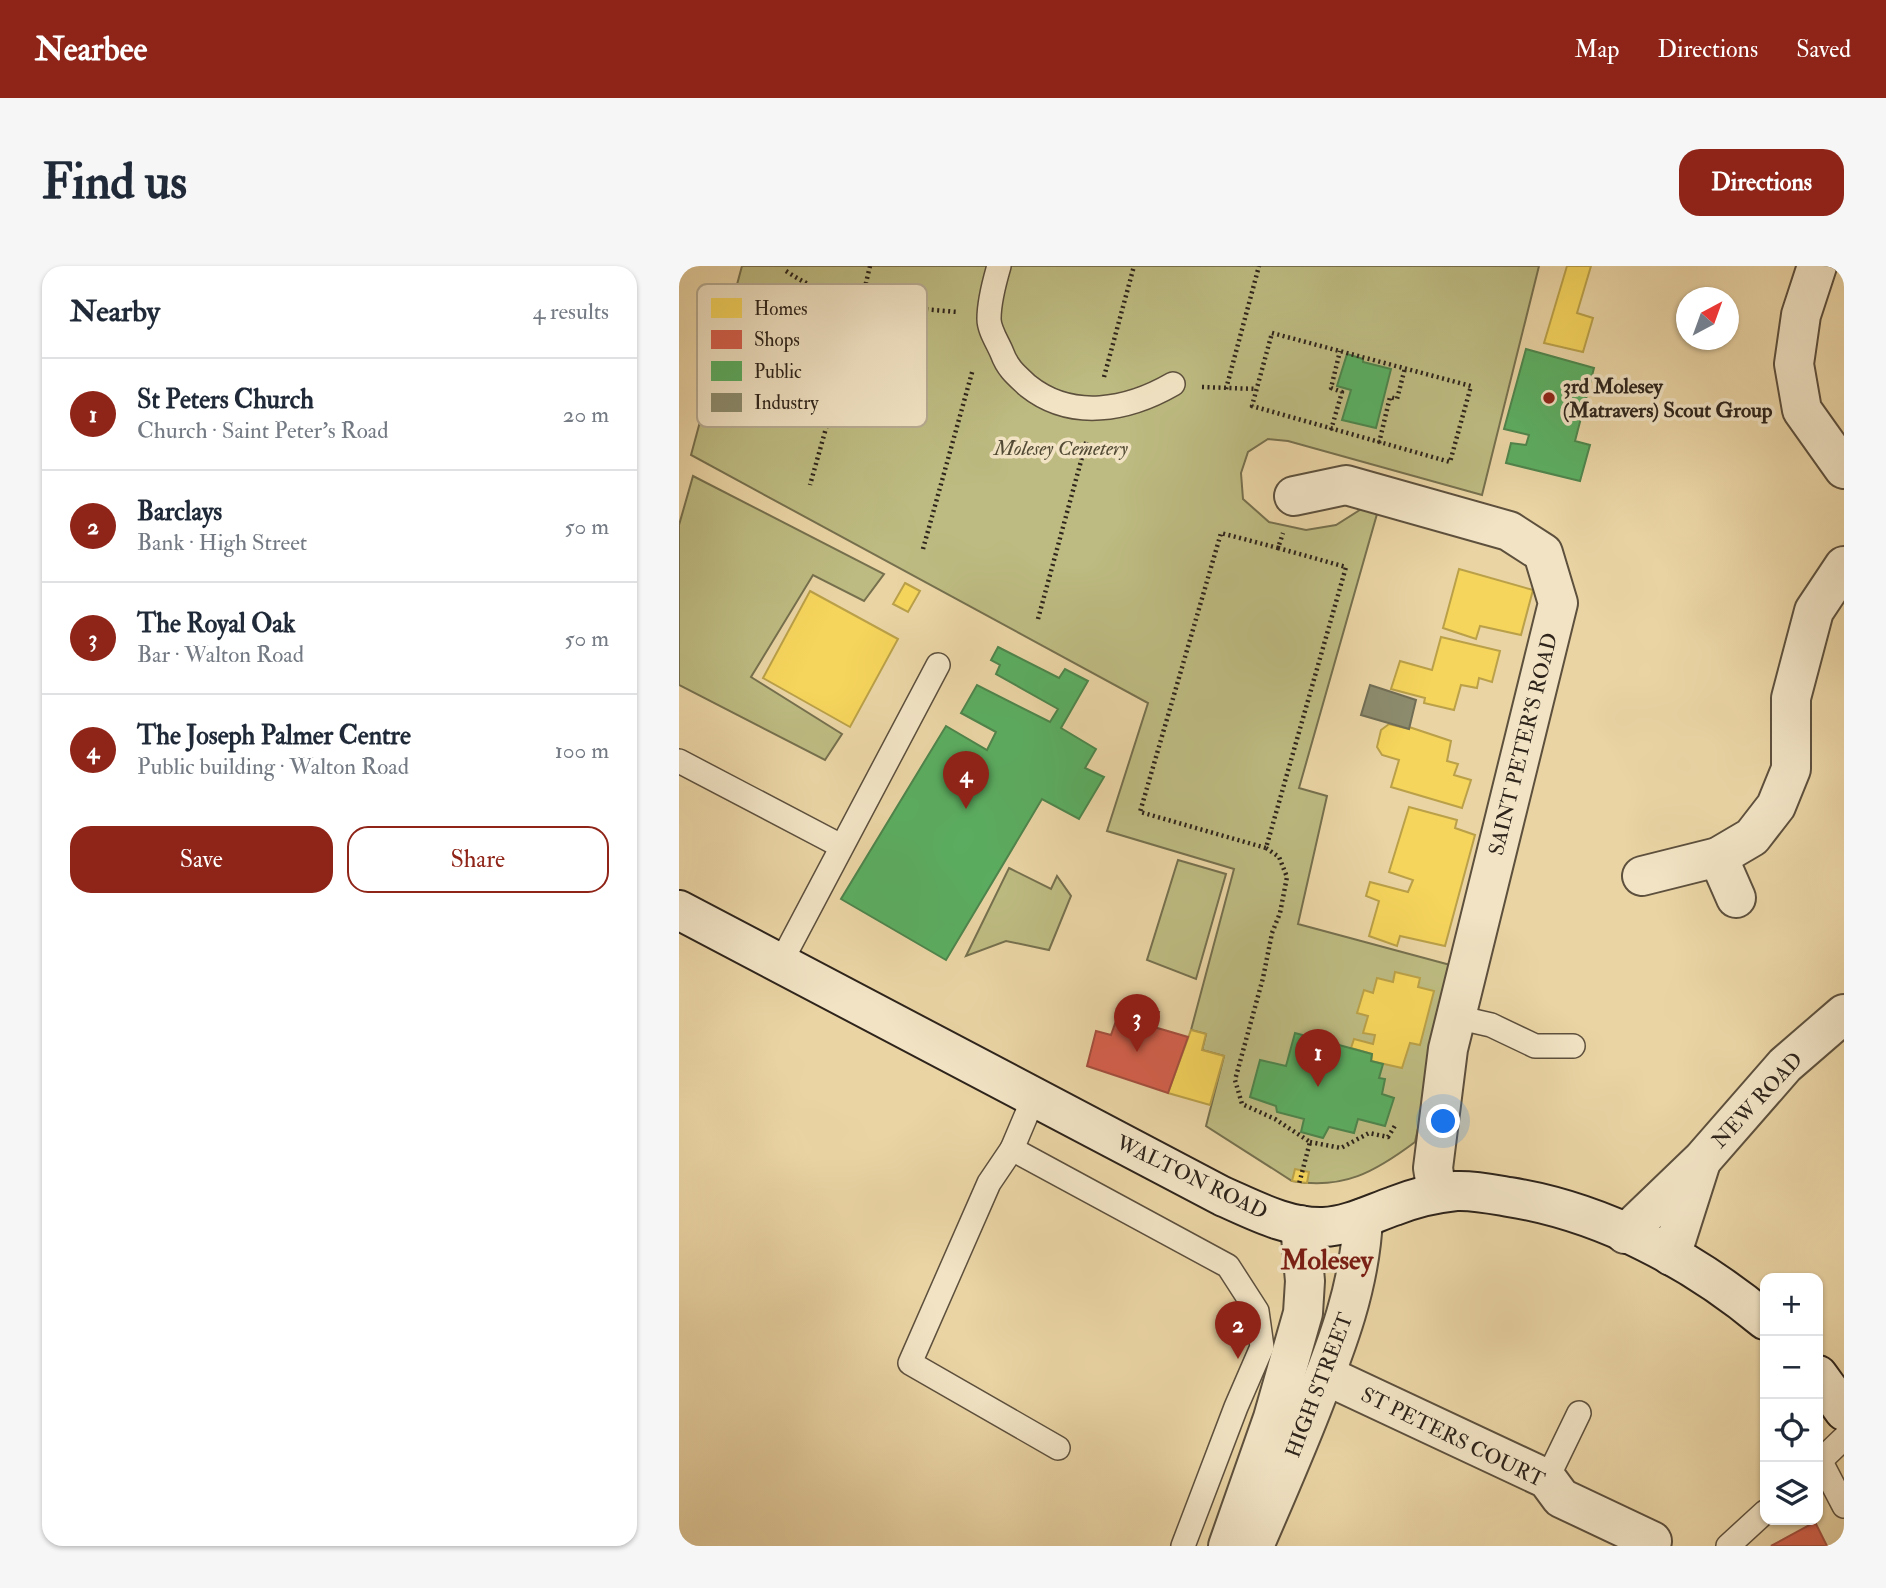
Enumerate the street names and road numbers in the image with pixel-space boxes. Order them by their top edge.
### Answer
street label: SAINT PETER'S ROAD [1483,630,1564,858]
street label: NEW ROAD [1706,1047,1809,1154]
street label: WALTON ROAD [1111,1129,1272,1226]
street label: HIGH STREET [1279,1309,1360,1461]
street label: ST PETERS COURT [1357,1381,1549,1494]

